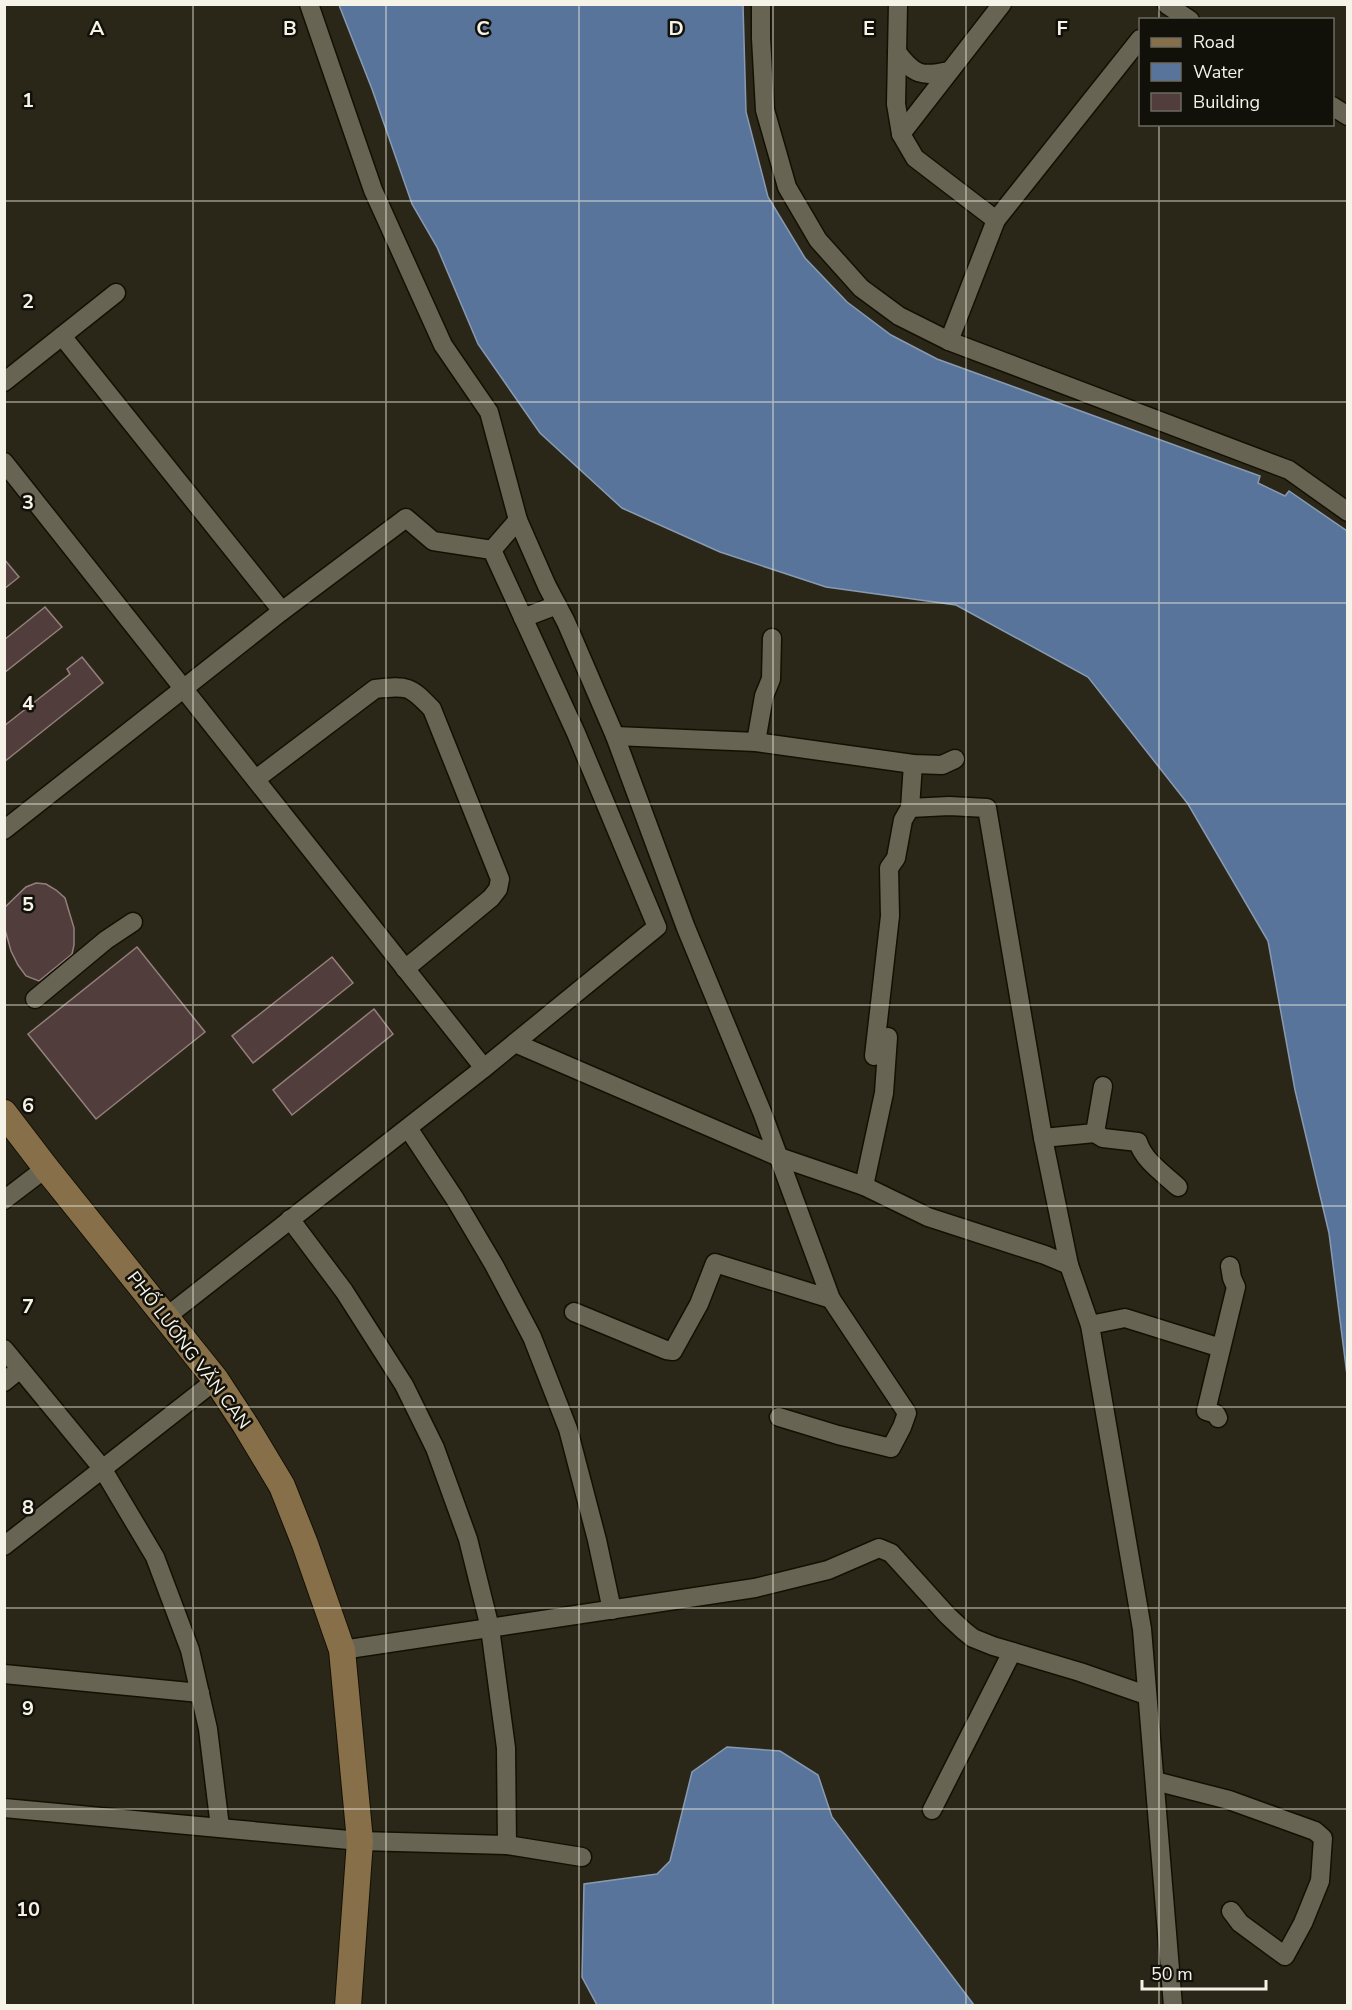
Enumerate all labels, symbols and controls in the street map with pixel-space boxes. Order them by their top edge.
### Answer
text: A [90,15,105,42]
text: B [283,15,297,42]
text: C [476,15,490,42]
text: D [668,15,684,42]
text: E [863,15,875,42]
text: F [1056,15,1068,42]
legend [1139,18,1334,126]
text: Road [1193,30,1235,54]
text: Water [1193,60,1244,84]
text: 1 [22,87,34,114]
text: Building [1193,90,1260,114]
text: 2 [22,288,34,315]
text: 3 [22,489,34,516]
text: 4 [22,690,34,717]
text: 5 [22,891,34,918]
text: 6 [22,1092,34,1119]
street label: PHỐ LƯƠNG VĂN CAN [122,1266,257,1434]
text: 7 [22,1293,34,1320]
text: 8 [22,1494,34,1521]
text: 9 [22,1695,34,1722]
text: 10 [16,1896,40,1923]
scale bar [1142,1953,1266,1991]
text: 50 m [1151,1962,1193,1986]

